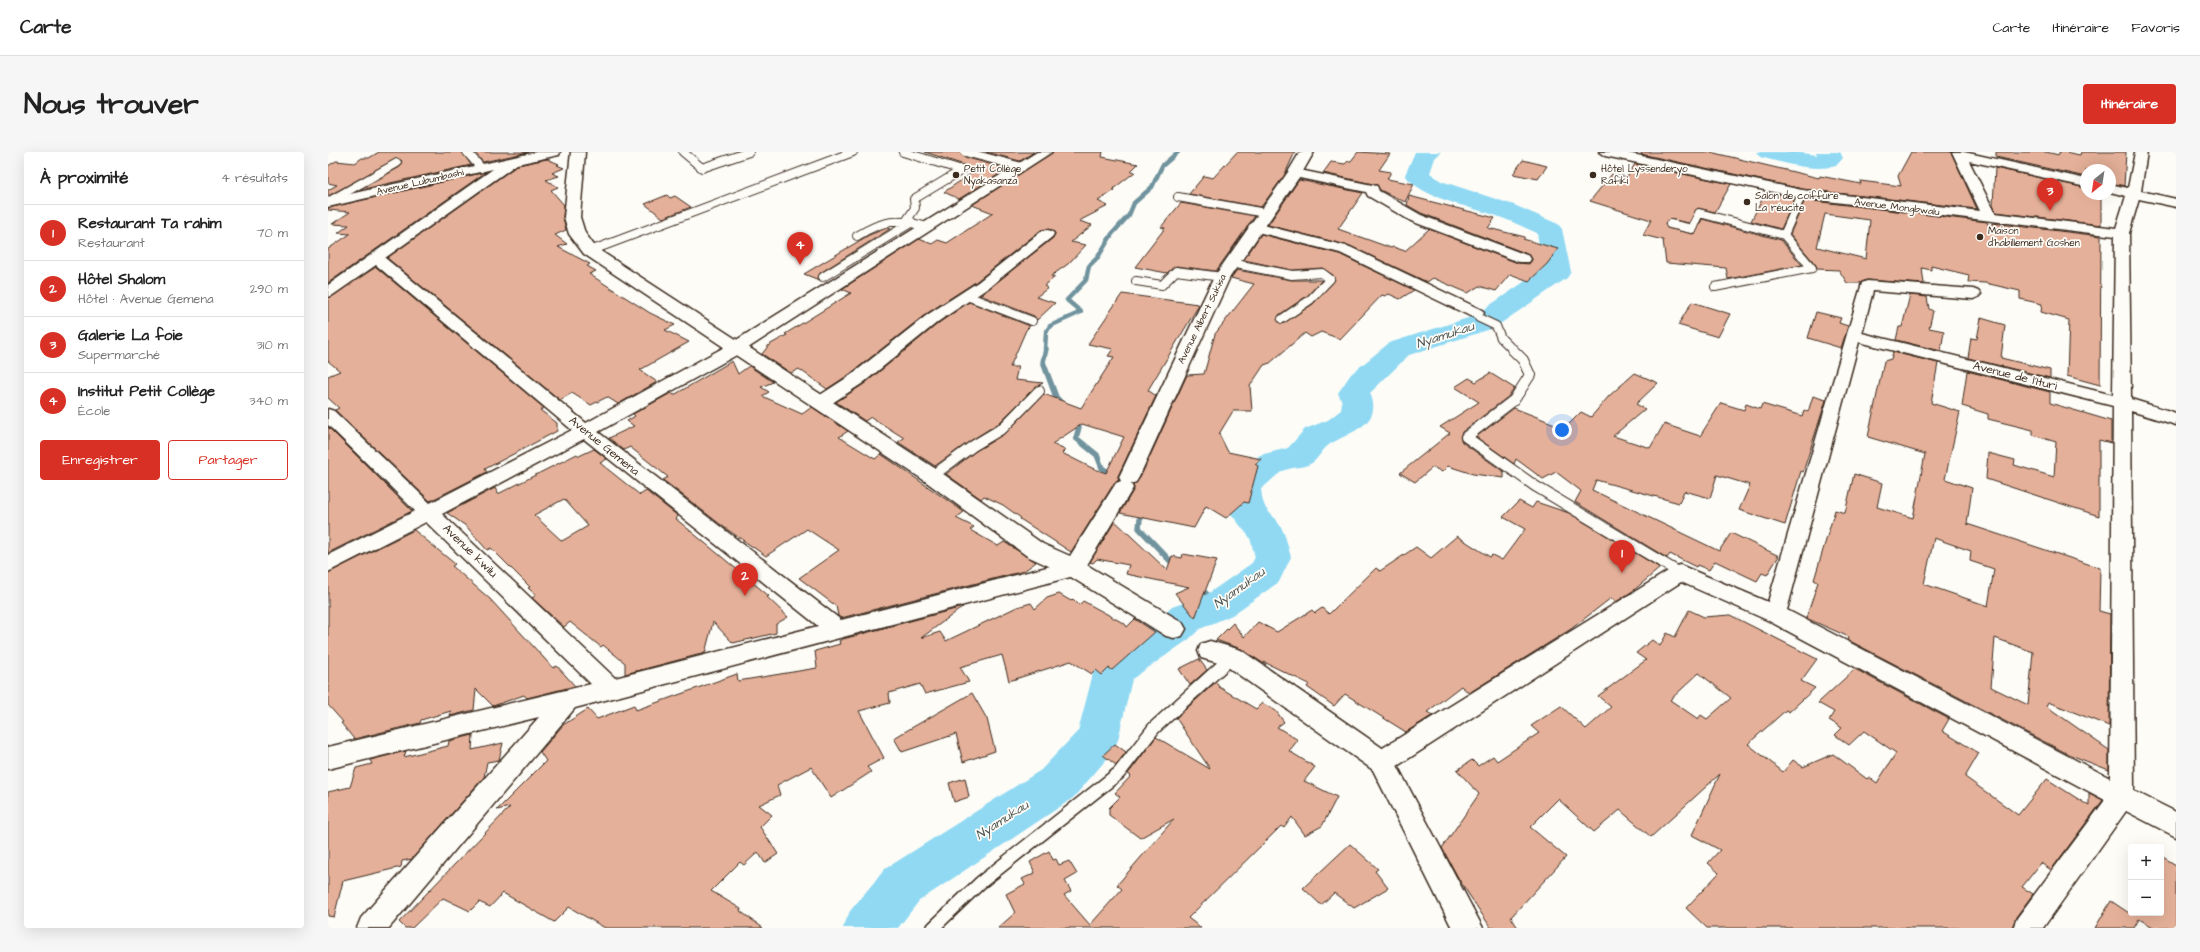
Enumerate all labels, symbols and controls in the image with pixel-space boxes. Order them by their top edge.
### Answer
text: Carte [20,14,72,41]
text: Carte [1992,18,2030,38]
text: Itinéraire [2052,18,2109,38]
text: Favoris [2131,18,2180,38]
button: Itinéraire [2083,84,2176,124]
text: Nous trouver [24,85,199,124]
place label: Petit Collège Nyakasanza [964,162,1022,189]
place label: Hôtel Lyssenderyo Rafiki [1601,162,1688,188]
north arrow [2080,164,2116,200]
street label: Avenue Lubumbashi [375,165,465,199]
text: À proximité [40,166,129,190]
text: 4 résultats [221,169,288,187]
marker: Petit Collège Nyakasanza [951,170,961,180]
marker: Hôtel Lyssenderyo Rafiki [1588,170,1598,180]
pin: 3 [2037,178,2063,211]
place label: Salon de coiffure La réucite [1755,189,1839,215]
street label: Avenue Mongbwalu [1853,195,1941,220]
marker: Salon de coiffure La réucite [1742,197,1752,207]
text: Restaurant Ta rahim [78,213,221,234]
text: 1 [52,224,54,242]
text: 70 m [256,224,288,242]
place label: Maison d'habillement Goshen [1988,224,2080,250]
pin: 4 [787,232,813,265]
marker: Maison d'habillement Goshen [1975,232,1985,242]
text: Restaurant [78,234,145,252]
text: Hôtel Shalom [78,269,165,290]
street label: Avenue Albert Sukisa [1174,272,1230,366]
text: 2 [49,280,57,298]
text: 290 m [250,280,288,298]
text: Hôtel · Avenue Gemena [78,290,214,308]
water label: Nyamukau [1414,317,1478,354]
text: Galerie La foie [78,325,183,346]
text: 3 [50,336,56,354]
text: 310 m [256,336,288,354]
text: Supermarché [78,346,160,364]
street label: Avenue de l'Ituri [1971,357,2059,395]
text: Institut Petit Collège [78,381,215,402]
text: 4 [49,392,57,410]
text: 340 m [249,392,288,410]
text: École [78,402,110,420]
street label: Avenue Gemena [565,412,643,480]
your location [1552,420,1572,440]
button: Enregistrer [40,440,160,480]
button: Partager [168,440,288,480]
street label: Avenue kwilu [439,520,501,582]
pin: 1 [1609,540,1635,573]
water label: Nyamukau [1210,562,1270,614]
pin: 2 [732,563,758,596]
water label: Nyamukau [972,795,1034,845]
map controls [2128,844,2164,916]
button: + [2128,844,2164,880]
button: − [2128,880,2164,916]

